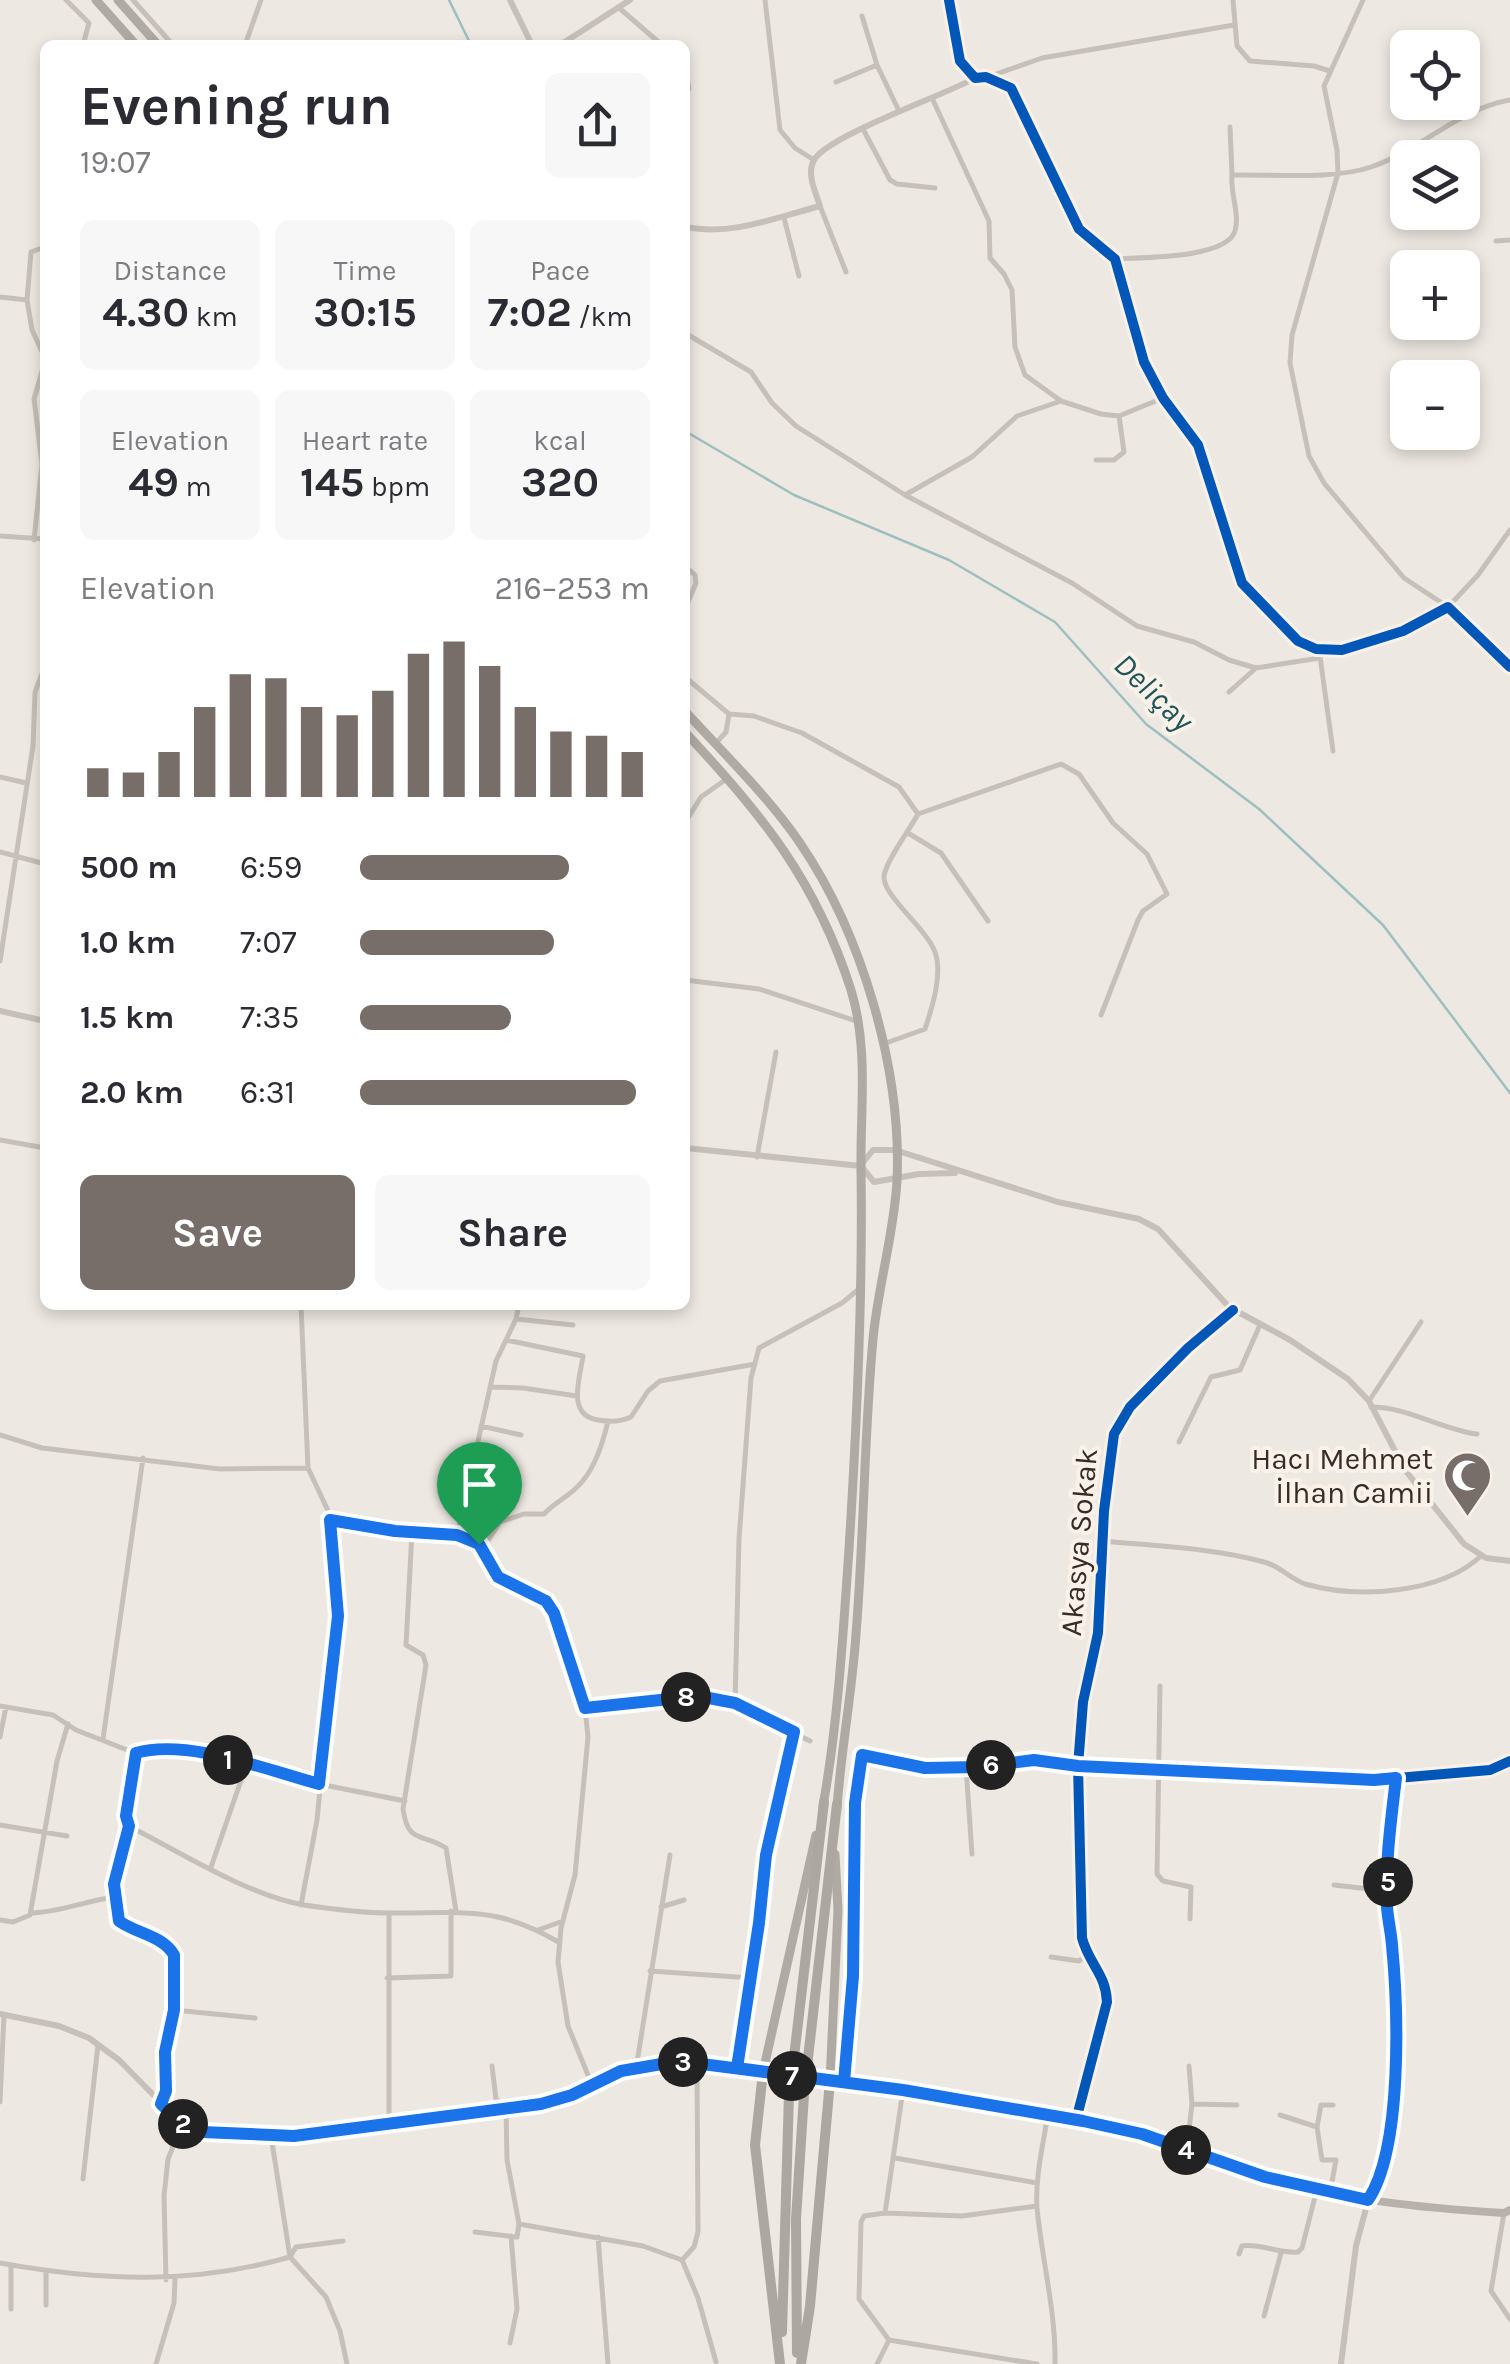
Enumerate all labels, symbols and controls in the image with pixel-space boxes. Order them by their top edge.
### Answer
map controls [1390,30,1480,450]
button: locate [1390,30,1480,120]
button: share [545,73,650,178]
text: Evening run [80,74,393,138]
button: layers [1390,140,1480,230]
text: 19:07 [80,144,151,181]
button: + [1390,250,1480,340]
text: Distance [113,254,227,287]
text: Time [334,254,396,287]
text: Pace [530,254,590,287]
text: 4.30 [102,287,189,337]
text: 30:15 [313,287,417,337]
text: 7:02 [488,287,572,337]
text: km [189,300,238,333]
text: /km [572,300,632,333]
button: − [1390,360,1480,450]
text: Elevation [111,424,229,457]
text: Heart rate [302,424,428,457]
text: kcal [533,424,587,457]
text: 49 [128,457,179,507]
text: 145 [300,457,364,507]
text: 320 [521,457,599,507]
text: m [179,470,212,503]
text: bpm [364,470,430,503]
text: Elevation [80,570,215,607]
text: 216–253 m [494,570,650,607]
water label: Deliçay [1106,646,1202,740]
text: 500 m [80,849,178,886]
text: 6:59 [240,849,302,886]
text: 1.0 km [80,924,176,961]
text: 7:07 [240,924,296,961]
text: 1.5 km [80,999,174,1036]
text: 7:35 [240,999,299,1036]
text: 2.0 km [80,1074,184,1111]
text: 6:31 [240,1074,295,1111]
button: Save [80,1175,355,1290]
button: Share [375,1175,650,1290]
place label: Hacı Mehmet İlhan Camii [1251,1441,1433,1511]
pin [437,1442,522,1545]
street label: Akasya Sokak [1053,1447,1105,1637]
mosque icon: Hacı Mehmet İlhan Camii [1442,1450,1494,1518]
icon: arrive [452,1457,507,1512]
pin: 8 [661,1672,711,1722]
text: 8 [677,1680,695,1713]
pin: 1 [203,1735,253,1785]
pin: 6 [966,1740,1016,1790]
text: 1 [223,1743,233,1776]
text: 6 [983,1748,1000,1781]
pin: 5 [1363,1857,1413,1907]
text: 5 [1380,1865,1396,1898]
pin: 3 [658,2037,708,2087]
text: 3 [674,2045,692,2078]
pin: 7 [767,2051,817,2101]
text: 7 [785,2059,799,2092]
pin: 2 [158,2099,208,2149]
text: 2 [175,2107,191,2140]
pin: 4 [1161,2125,1211,2175]
text: 4 [1178,2133,1194,2166]

